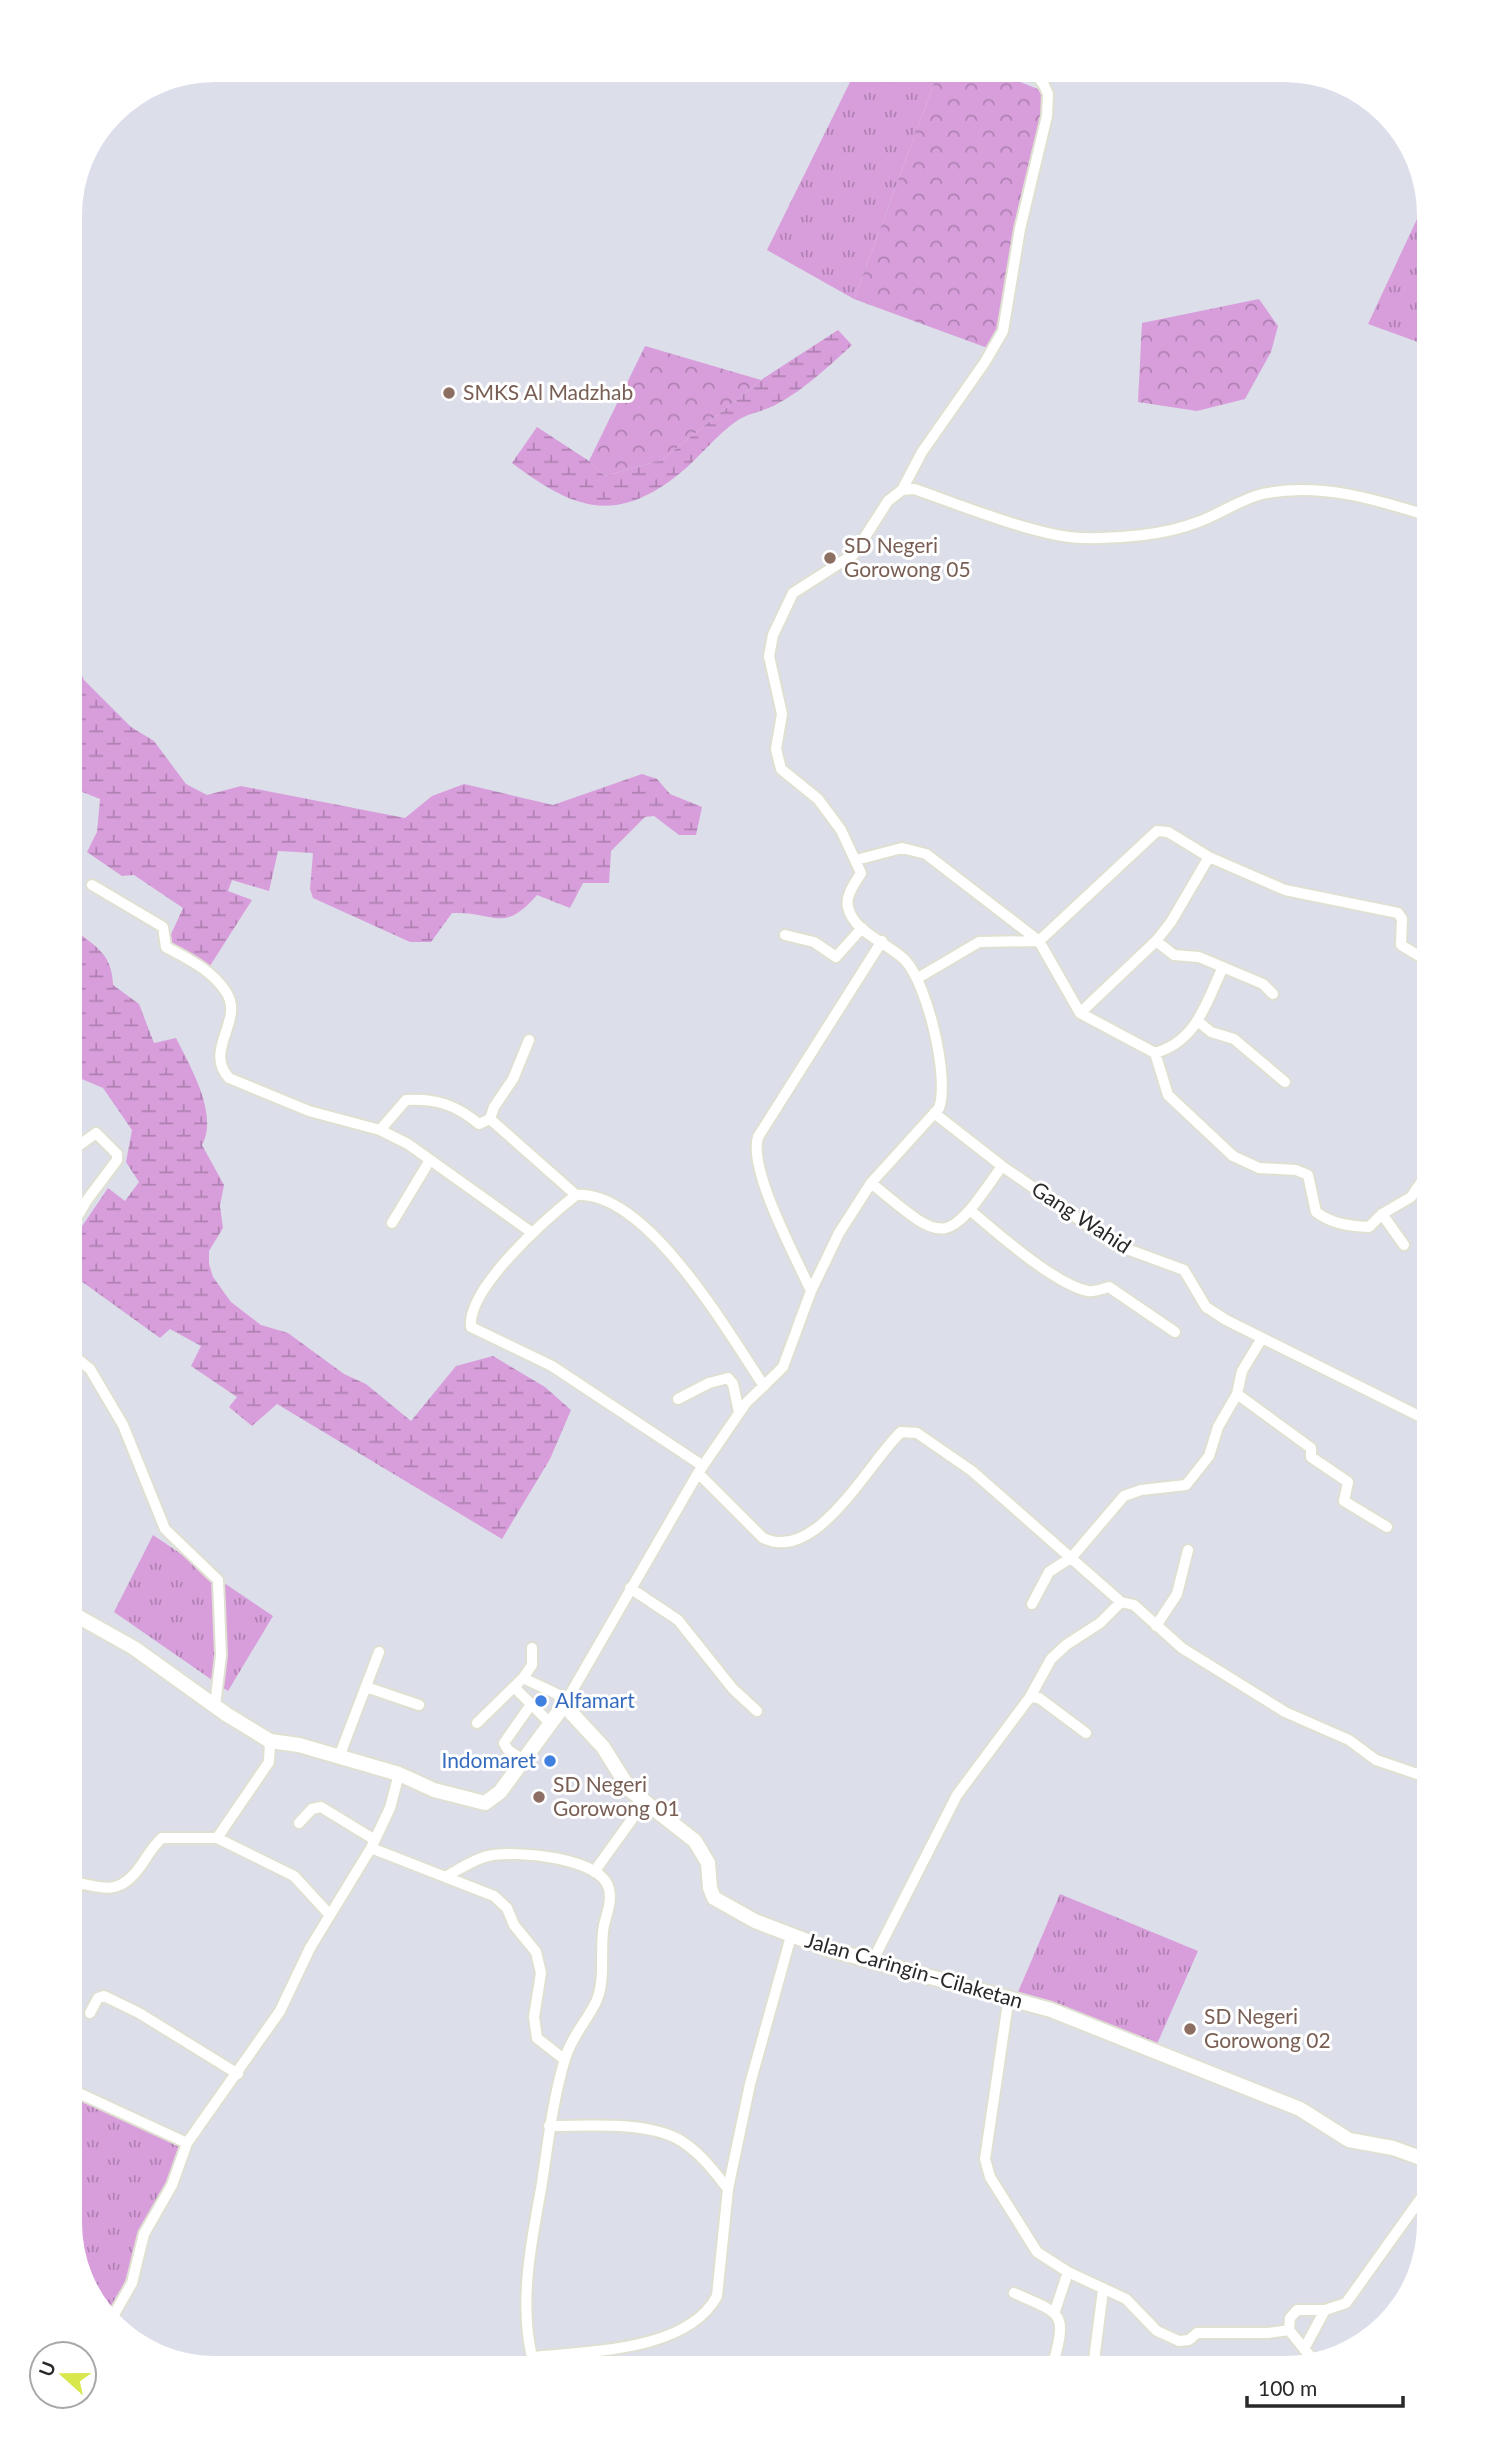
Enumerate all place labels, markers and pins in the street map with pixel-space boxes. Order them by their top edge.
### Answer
place label: SMKS Al Madzhab [463,379,633,404]
marker: SMKS Al Madzhab [441,385,457,401]
place label: SD Negeri Gorowong 05 [844,532,971,581]
marker: SD Negeri Gorowong 05 [822,550,838,566]
place label: Alfamart [555,1687,635,1712]
marker: Alfamart [533,1693,549,1709]
place label: Indomaret [441,1747,536,1772]
marker: Indomaret [542,1753,558,1769]
place label: SD Negeri Gorowong 01 [553,1771,680,1820]
marker: SD Negeri Gorowong 01 [531,1789,547,1805]
place label: SD Negeri Gorowong 02 [1204,2003,1331,2052]
marker: SD Negeri Gorowong 02 [1182,2021,1198,2037]

